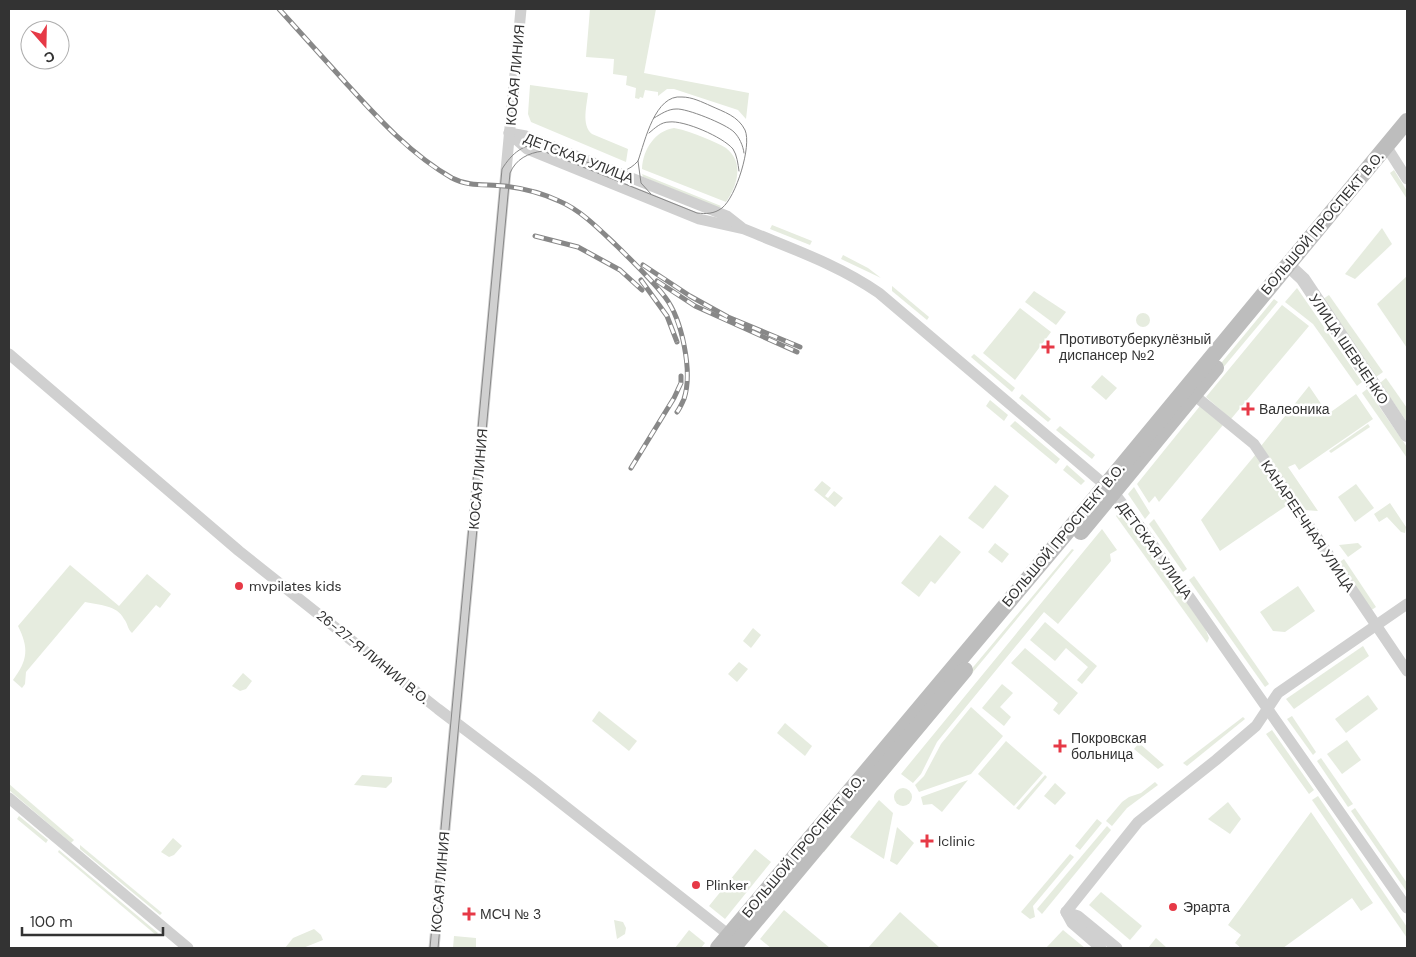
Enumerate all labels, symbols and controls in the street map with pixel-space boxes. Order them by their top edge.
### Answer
north arrow [20,20,70,70]
street label: КОСАЯ ЛИНИЯ [502,24,528,126]
text: С [42,47,57,67]
street label: ДЕТСКАЯ УЛИЦА [522,129,637,187]
street label: БОЛЬШОЙ ПРОСПЕКТ В.О. [1257,148,1387,298]
street label: УЛИЦА ШЕВЧЕНКО [1305,290,1393,408]
place label: Противотуберкулёзный диспансер №2 [1059,330,1211,364]
marker: Противотуберкулёзный диспансер №2 [1041,340,1055,354]
place label: Валеоника [1259,400,1330,418]
marker: Валеоника [1241,402,1255,416]
street label: КОСАЯ ЛИНИЯ [465,428,491,530]
street label: КАНАРЕЕЧНАЯ УЛИЦА [1257,457,1359,596]
street label: БОЛЬШОЙ ПРОСПЕКТ В.О. [998,460,1128,610]
street label: ДЕТСКАЯ УЛИЦА [1114,498,1197,603]
place label: mvpilates kids [249,577,342,595]
marker: mvpilates kids [233,580,245,592]
street label: 26-27-Я ЛИНИИ В.О. [313,606,433,708]
place label: Покровская больница [1071,729,1147,763]
marker: Покровская больница [1053,739,1067,753]
street label: БОЛЬШОЙ ПРОСПЕКТ В.О. [738,771,868,921]
street label: КОСАЯ ЛИНИЯ [427,831,453,933]
place label: Iclinic [938,832,975,850]
marker: Iclinic [920,834,934,848]
place label: Plinker [706,876,748,894]
marker: Plinker [690,879,702,891]
place label: Эрарта [1183,898,1230,916]
marker: Эрарта [1167,901,1179,913]
scale bar [22,904,164,936]
place label: МСЧ № 3 [480,905,541,923]
marker: МСЧ № 3 [462,907,476,921]
text: 100 m [30,912,73,932]

